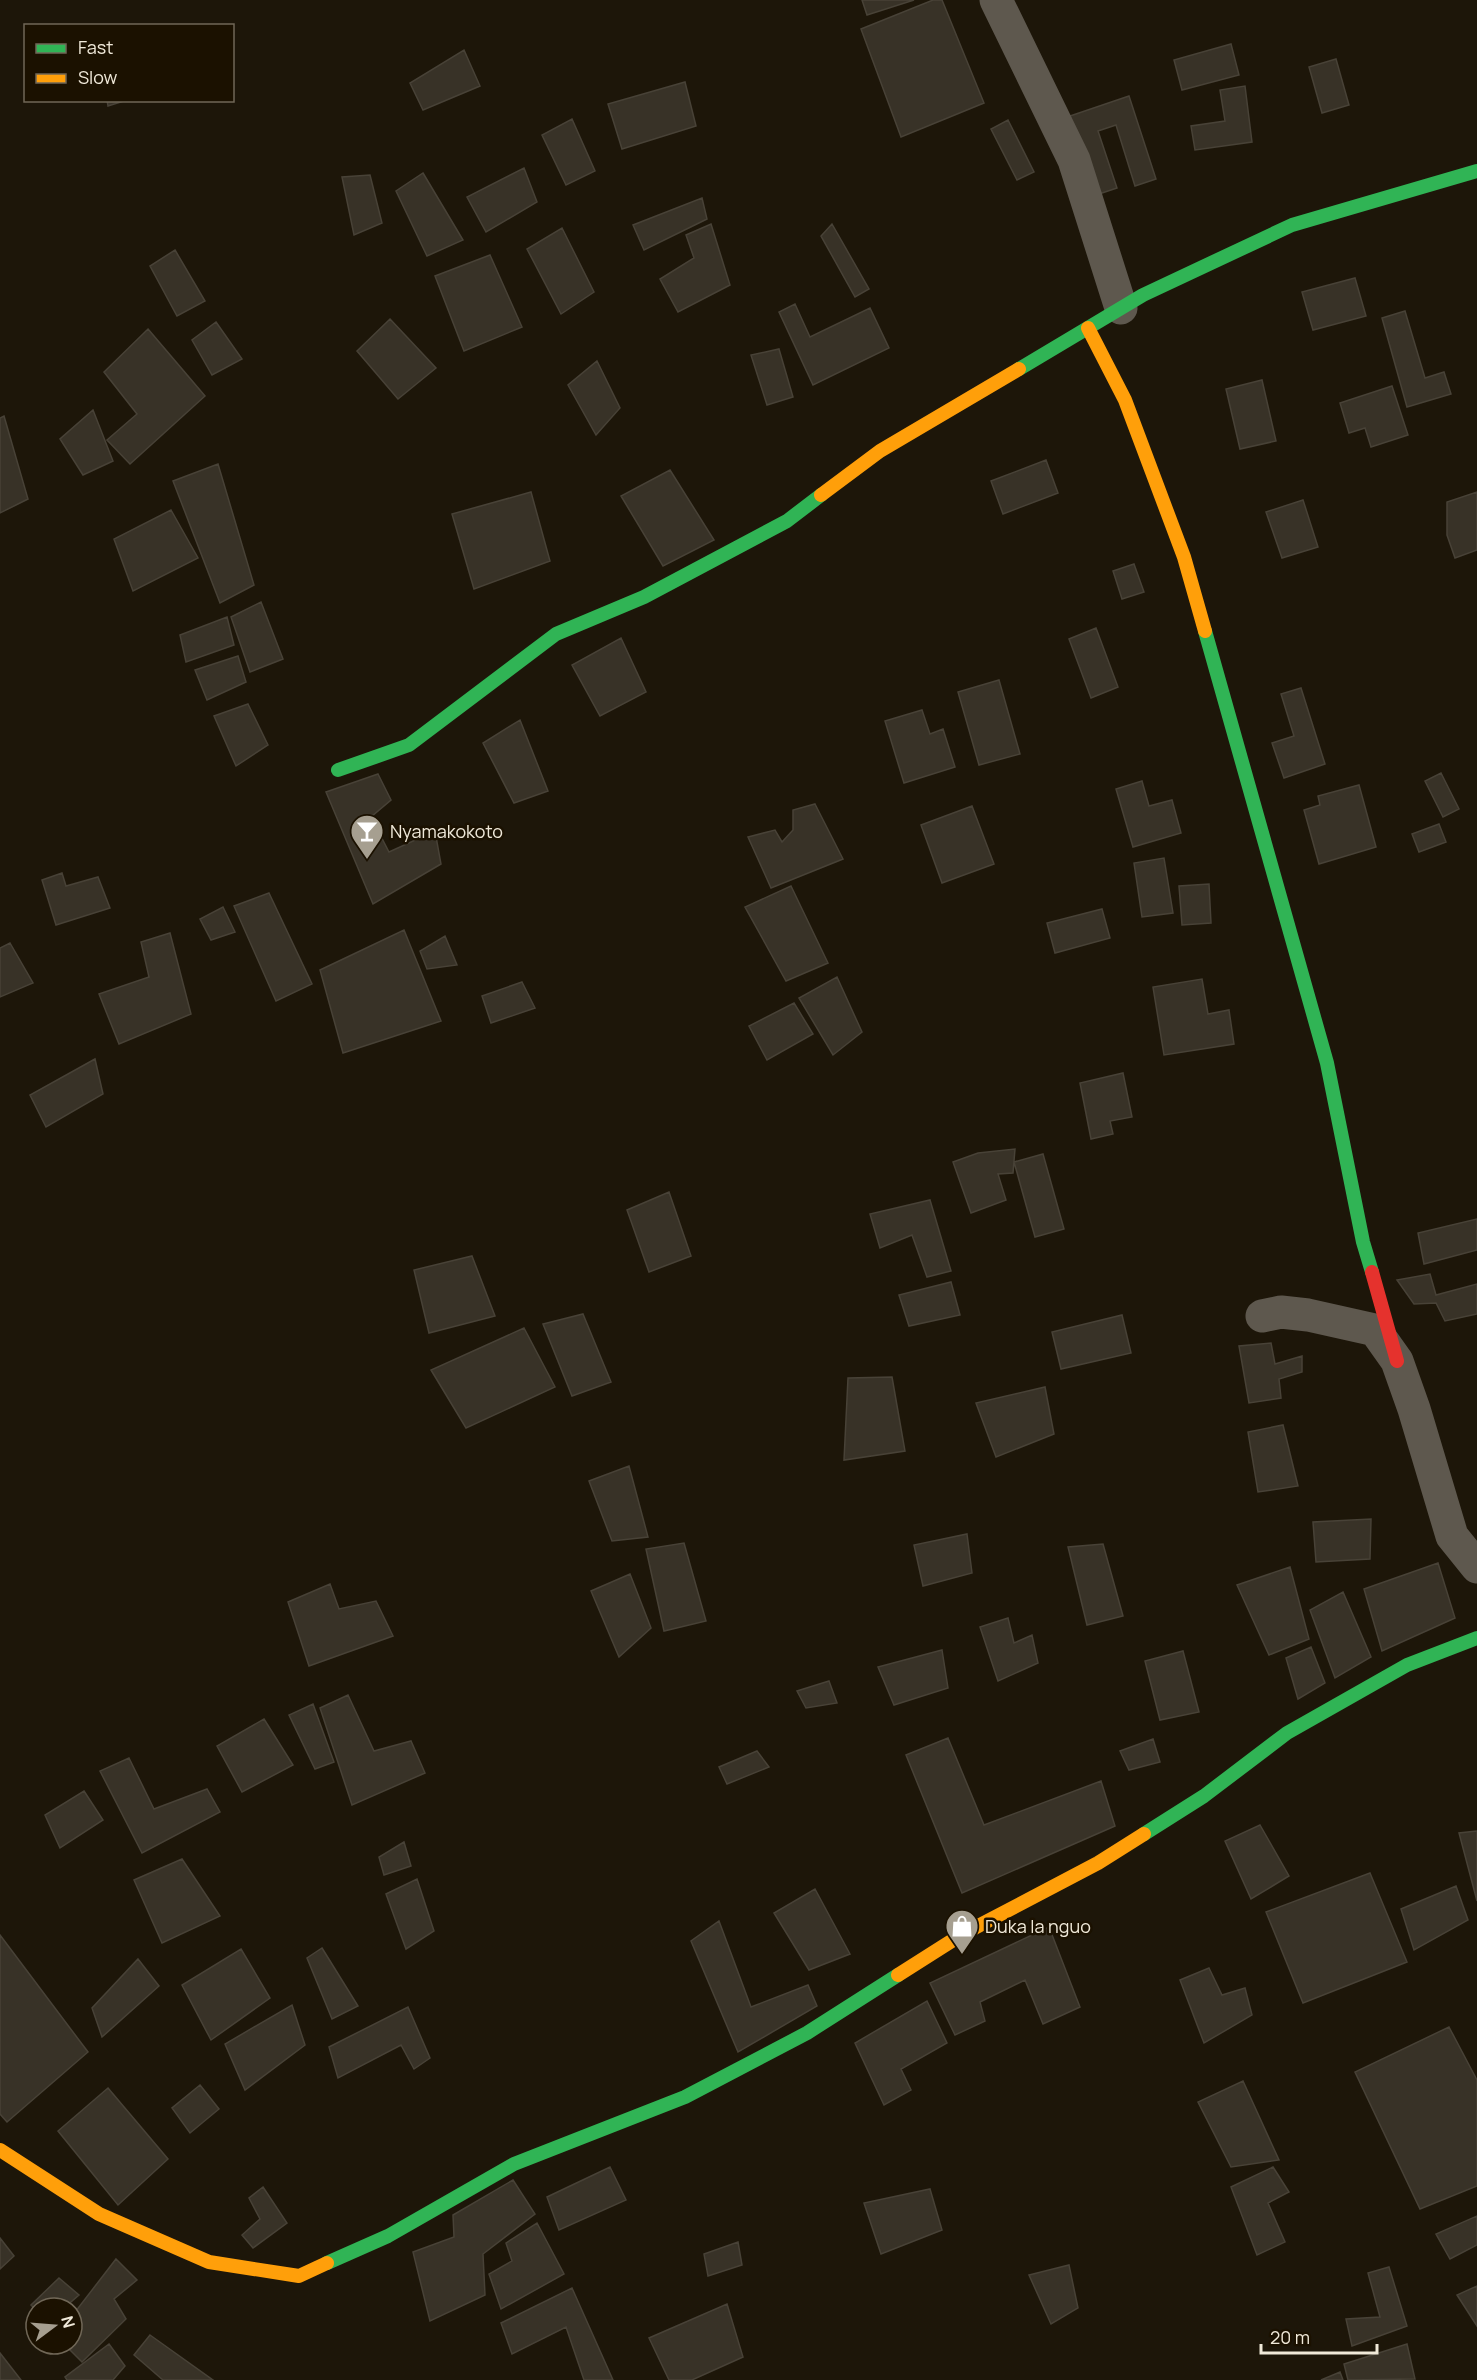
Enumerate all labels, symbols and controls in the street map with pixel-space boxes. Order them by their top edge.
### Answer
legend [24,24,234,102]
text: Fast [78,35,113,59]
text: Slow [78,65,118,89]
bar icon: Nyamakokoto [349,813,385,860]
place label: Nyamakokoto [390,819,503,843]
shop icon: Duka la nguo [944,1908,980,1955]
place label: Duka la nguo [985,1914,1091,1938]
north arrow [24,2296,84,2356]
text: N [56,2313,81,2330]
scale bar [1261,2317,1376,2355]
text: 20 m [1270,2325,1310,2349]

